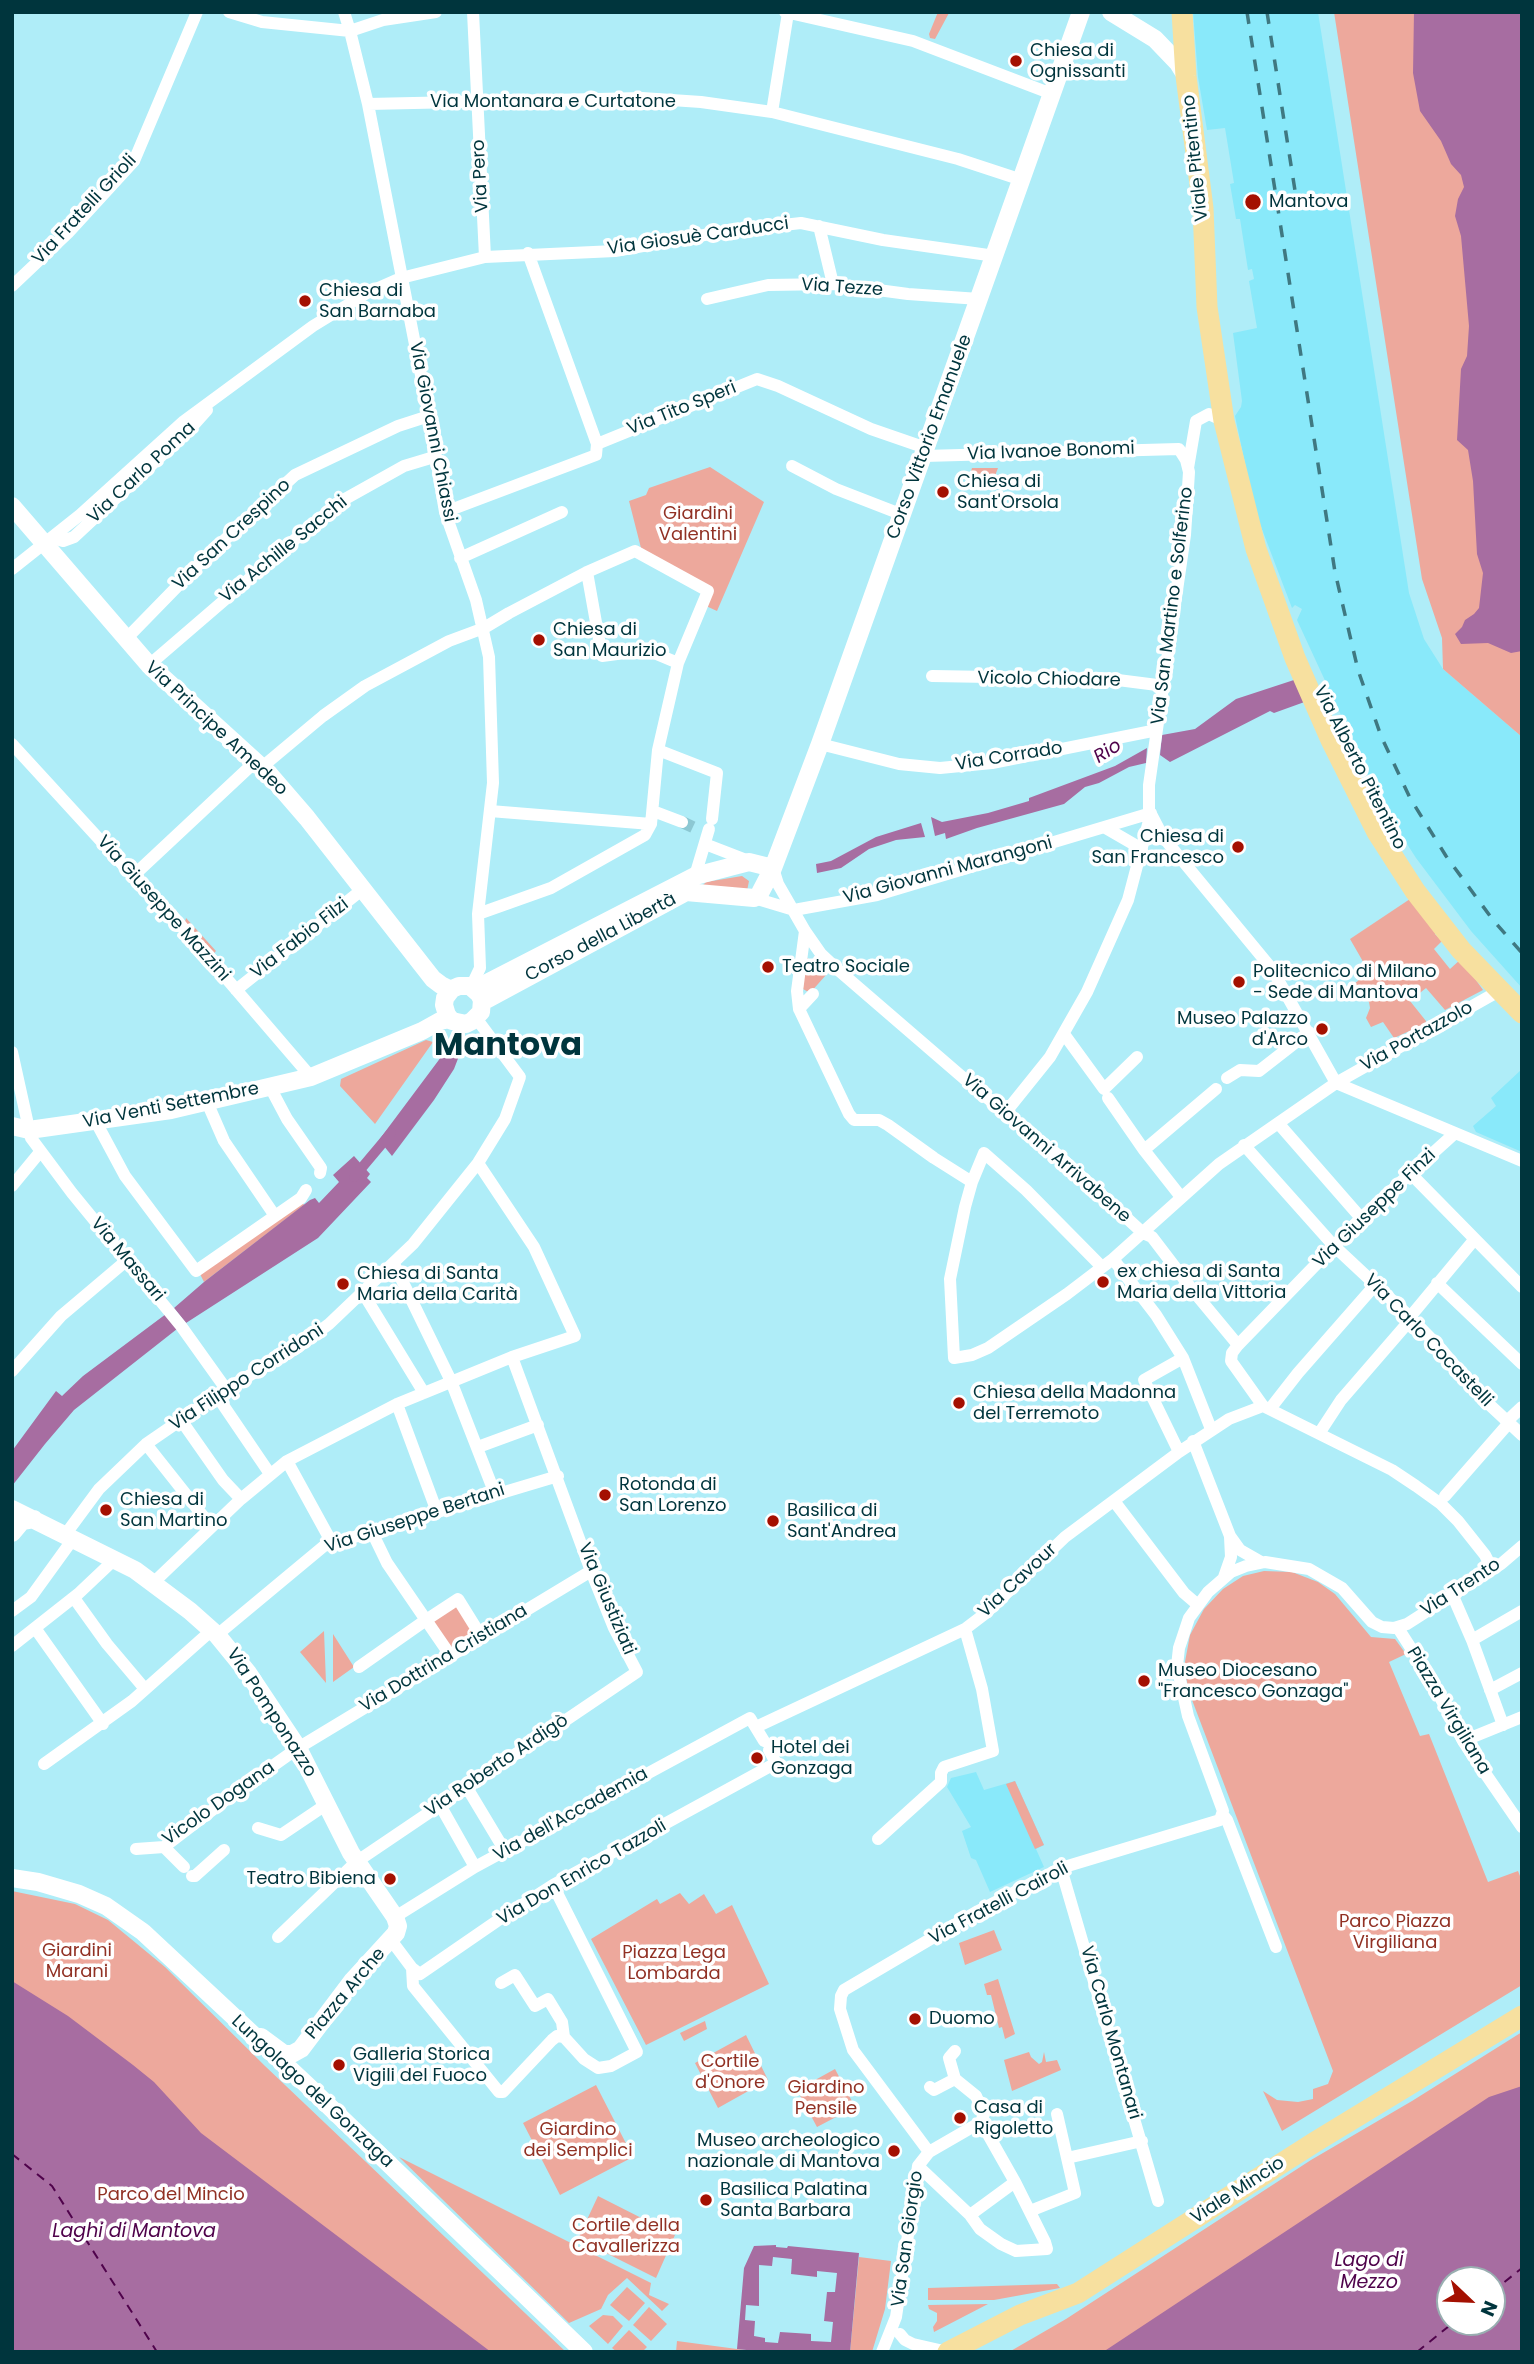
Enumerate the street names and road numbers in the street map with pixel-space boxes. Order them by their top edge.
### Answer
street label: Via Montanara e Curtatone [430,91,676,113]
street label: Viale Pitentino [1179,94,1213,222]
street label: Via Pero [468,139,494,213]
street label: Via Fratelli Grioli [28,150,142,270]
street label: Via Giosuè Carducci [606,214,790,260]
street label: Via Tezze [800,274,884,302]
street label: Corso Vittorio Emanuele [883,332,977,542]
street label: Via Giovanni Chiassi [404,340,460,524]
street label: Via Tito Speri [624,377,740,441]
street label: Via Carlo Poma [84,417,200,529]
street label: Via Ivanoe Bonomi [967,438,1135,466]
street label: Via San Crespino [169,475,295,595]
street label: Via San Martino e Solferino [1148,486,1198,726]
street label: Via Achille Sacchi [216,492,352,608]
street label: Via Principe Amedeo [140,657,292,801]
street label: Vicolo Chiodare [977,668,1121,692]
street label: Via Alberto Pitentino [1308,682,1410,854]
street label: Via Corrado [954,738,1064,776]
street label: Via Giuseppe Mazzini [92,832,234,986]
street label: Via Giovanni Marangoni [841,833,1055,909]
street label: Corso della Libertà [522,889,680,987]
street label: Via Fabio Filzi [247,894,353,984]
street label: Via Portazzolo [1357,997,1477,1077]
street label: Via Giovanni Arrivabene [957,1070,1135,1228]
street label: Via Venti Settembre [81,1078,261,1134]
street label: Via Giuseppe Finzi [1309,1145,1441,1273]
street label: Via Massari [86,1213,168,1307]
street label: Via Carlo Cocastelli [1359,1270,1497,1412]
street label: Via Filippo Corridoni [166,1320,328,1436]
street label: Via Giuseppe Bertani [322,1480,508,1558]
street label: Via Cavour [974,1539,1062,1623]
street label: Via Giustiziati [573,1540,639,1658]
street label: Via Trento [1417,1554,1505,1622]
street label: Via Dottrina Cristiana [356,1600,532,1718]
street label: Piazza Virgiliana [1401,1643,1495,1779]
street label: Via Pomponazzo [221,1644,321,1782]
street label: Via Roberto Ardigò [421,1710,573,1822]
street label: Vicolo Dogana [159,1757,279,1851]
street label: Via dell'Accademia [490,1764,652,1866]
street label: Via Don Enrico Tazzoli [493,1816,671,1930]
street label: Via Fratelli Cairoli [926,1858,1072,1950]
street label: Piazza Arche [301,1944,391,2044]
street label: Via Carlo Montanari [1075,1944,1145,2122]
street label: Lungolago del Gonzaga [226,2011,398,2173]
street label: Viale Mincio [1187,2153,1289,2229]
street label: Via San Giorgio [888,2169,928,2309]

